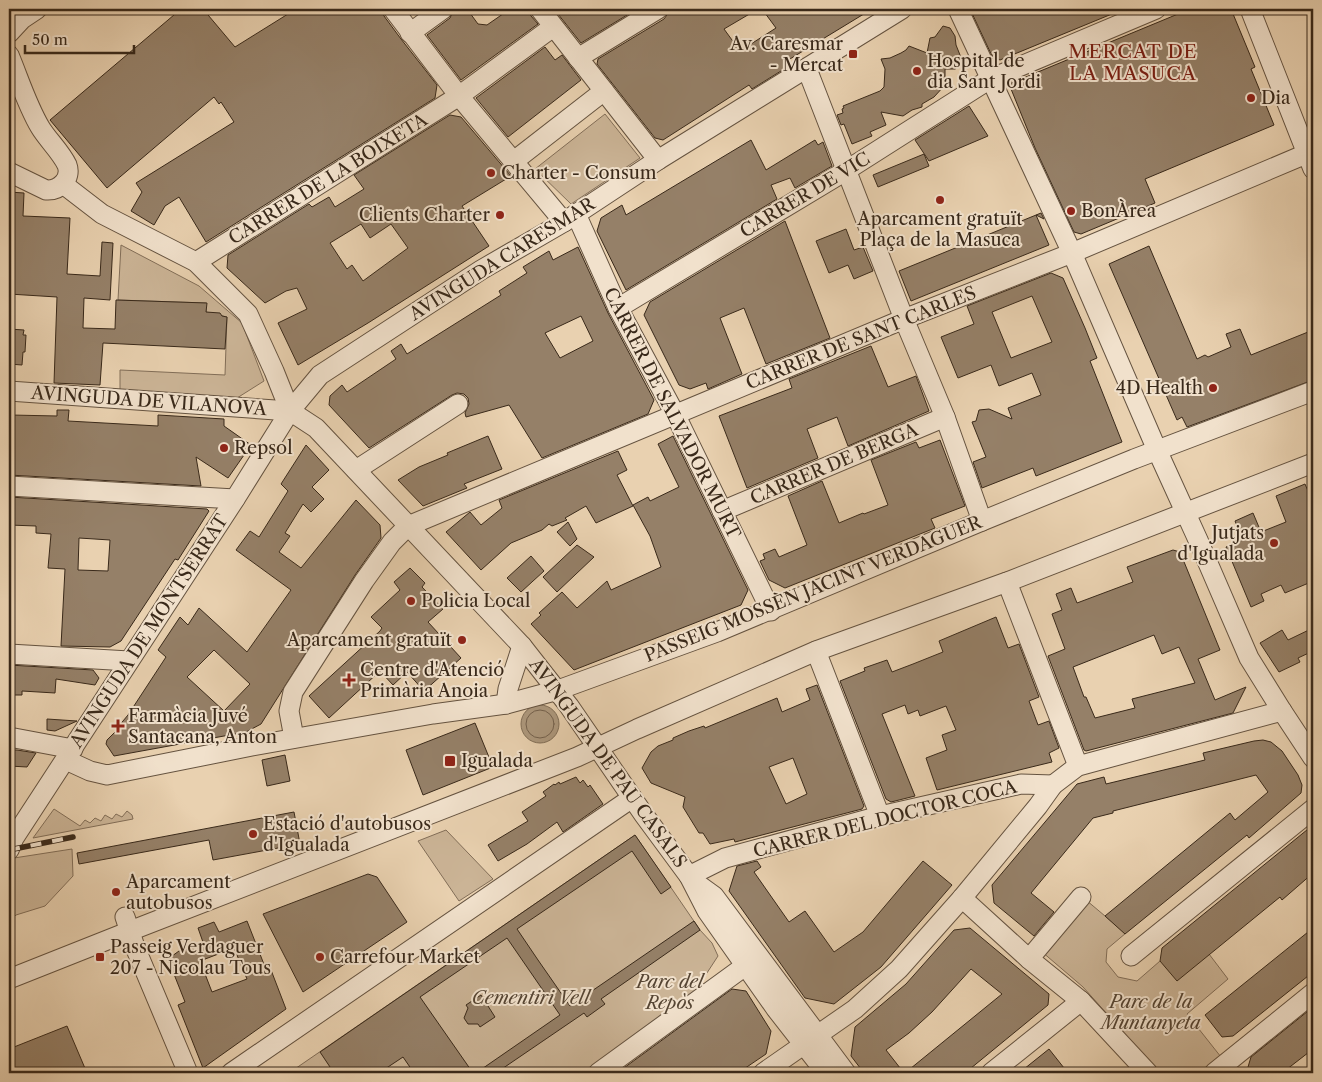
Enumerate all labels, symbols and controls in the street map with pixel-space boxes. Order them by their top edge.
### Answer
scale bar [25,22,134,54]
text: 50 m [32,30,68,49]
place label: Av. Caresmar - Mercat [729,33,844,76]
district label: MERCAT DE LA MASUCA [1068,40,1198,85]
marker: Av. Caresmar - Mercat [847,48,859,60]
place label: Hospital de dia Sant Jordi [927,50,1042,93]
marker: Hospital de dia Sant Jordi [911,65,923,77]
place label: Dia [1261,87,1291,109]
marker: Dia [1245,92,1257,104]
street label: CARRER DE LA BOIXETA [225,108,432,249]
street label: CARRER DE VIC [736,148,874,242]
place label: Charter - Consum [501,162,657,184]
marker: Charter - Consum [485,167,497,179]
street label: AVINGUDA CARESMAR [404,192,599,326]
marker: Aparcament gratuït Plaça de la Masuca [934,194,946,206]
place label: BonÀrea [1081,199,1157,222]
place label: Clients Charter [359,204,490,226]
marker: BonÀrea [1065,205,1077,217]
place label: Aparcament gratuït Plaça de la Masuca [856,208,1023,251]
marker: Clients Charter [494,209,506,221]
street label: CARRER DE SANT CARLES [743,282,979,394]
street label: CARRER DE SALVADOR MURT [599,284,745,543]
place label: 4D Health [1116,377,1203,399]
street label: AVINGUDA DE VILANOVA [29,382,268,420]
marker: 4D Health [1207,382,1219,394]
street label: CARRER DE BERGA [747,418,922,509]
place label: Repsol [234,437,292,459]
marker: Repsol [218,442,230,454]
street label: AVINGUDA DE MONTSERRAT [65,510,233,753]
street label: PASSEIG MOSSÈN JACINT VERDAGUER [641,510,986,667]
place label: Jutjats d'Igualada [1177,522,1264,565]
marker: Jutjats d'Igualada [1268,537,1280,549]
place label: Policia Local [421,590,530,612]
marker: Policia Local [405,595,417,607]
place label: Aparcament gratuït [286,629,453,651]
marker: Aparcament gratuït [456,634,468,646]
street label: AVINGUDA DE PAU CASALS [524,653,691,872]
place label: Centre d'Atenció Primària Anoia [360,659,504,702]
marker: Centre d'Atenció Primària Anoia [342,673,356,687]
place label: Farmàcia Juvé Santacana, Anton [128,705,277,748]
marker: Farmàcia Juvé Santacana, Anton [112,720,124,732]
place label: Igualada [461,750,533,772]
marker: Igualada [443,754,457,768]
street label: CARRER DEL DOCTOR COCA [751,775,1020,862]
place label: Estació d'autobusos d'Igualada [263,813,431,856]
marker: Estació d'autobusos d'Igualada [247,828,259,840]
place label: Aparcament autobusos [125,871,231,914]
marker: Aparcament autobusos [110,886,122,898]
place label: Passeig Verdaguer 207 - Nicolau Tous [110,936,271,979]
place label: Carrefour Market [330,946,481,968]
marker: Passeig Verdaguer 207 - Nicolau Tous [94,951,106,963]
marker: Carrefour Market [314,951,326,963]
park label: Parc del Repòs [634,971,706,1014]
park label: Cementiri Vell [472,987,592,1009]
park label: Parc de la Muntanyeta [1099,991,1201,1034]

